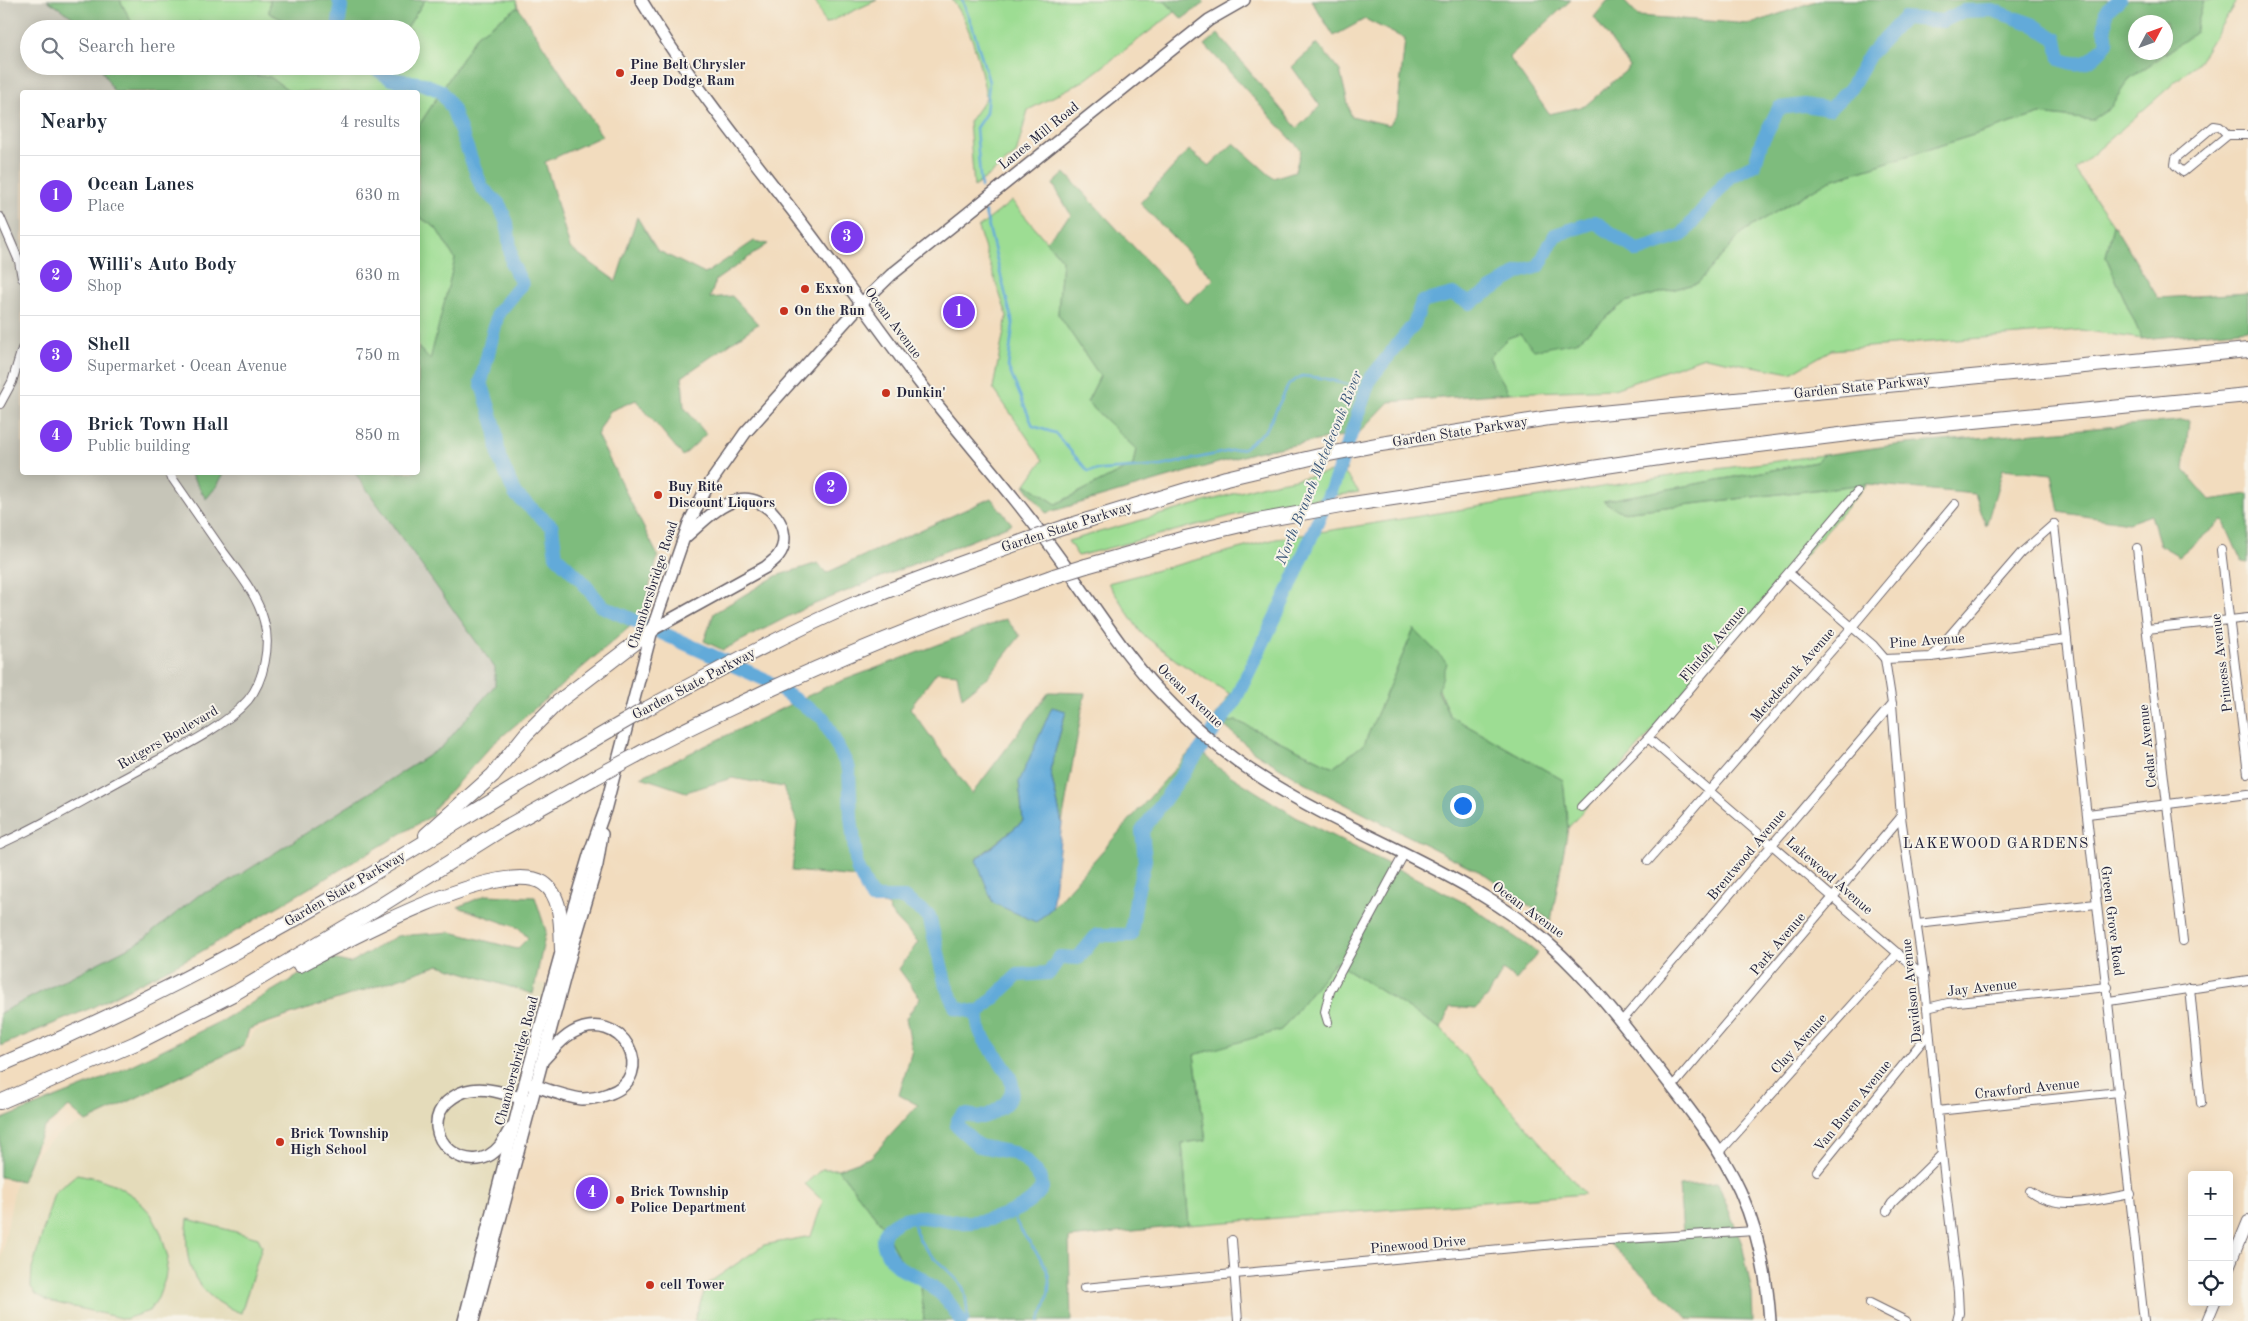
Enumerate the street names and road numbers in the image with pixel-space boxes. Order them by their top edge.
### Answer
street label: Lanes Mill Road [996,100,1082,172]
street label: Ocean Avenue [862,285,924,361]
street label: Garden State Parkway [1793,373,1931,401]
street label: Garden State Parkway [1391,414,1529,450]
street label: Garden State Parkway [1000,499,1135,555]
street label: Chambersbridge Road [626,519,680,651]
street label: Flintoft Avenue [1677,603,1749,685]
street label: Princess Avenue [2209,613,2235,713]
street label: Metedeconk Avenue [1749,625,1837,725]
street label: Pine Avenue [1889,631,1965,651]
street label: Garden State Parkway [630,645,758,722]
street label: Ocean Avenue [1154,661,1226,731]
street label: Cedar Avenue [2137,703,2159,789]
street label: Rutgers Boulevard [115,704,221,772]
street label: Brentwood Avenue [1705,807,1789,903]
street label: Lakewood Avenue [1783,835,1875,917]
street label: Garden State Parkway [282,848,408,929]
street label: Green Grove Road [2098,865,2126,977]
street label: Ocean Avenue [1489,879,1567,941]
street label: Park Avenue [1748,910,1808,978]
street label: Davidson Avenue [1900,938,1924,1044]
street label: Jay Avenue [1946,977,2018,999]
street label: Chambersbridge Road [493,995,541,1127]
street label: Clay Avenue [1768,1011,1830,1077]
street label: Van Buren Avenue [1812,1058,1894,1154]
street label: Crawford Avenue [1974,1077,2080,1101]
street label: Pinewood Drive [1369,1234,1467,1256]

